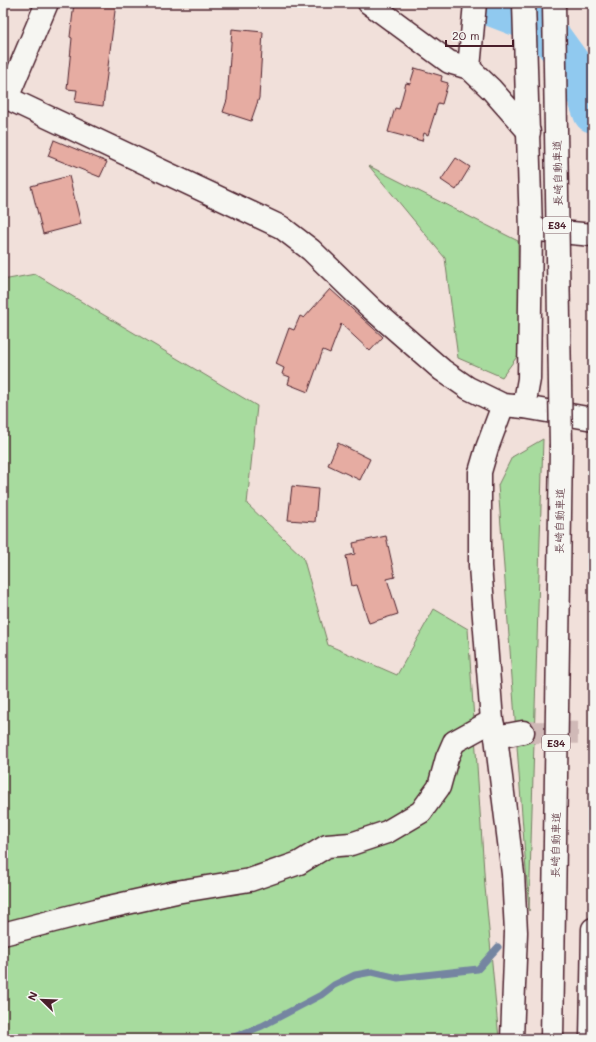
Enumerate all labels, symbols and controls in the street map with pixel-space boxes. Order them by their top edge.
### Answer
scale bar [446,22,513,48]
text: 20 m [452,27,480,43]
street label: 長崎自動車道 [549,140,565,206]
road number: E34 [543,217,571,233]
street label: 長崎自動車道 [551,488,567,554]
road number: E34 [542,735,570,751]
street label: 長崎自動車道 [547,812,563,878]
north arrow [22,980,62,1020]
text: N [24,989,41,1003]

